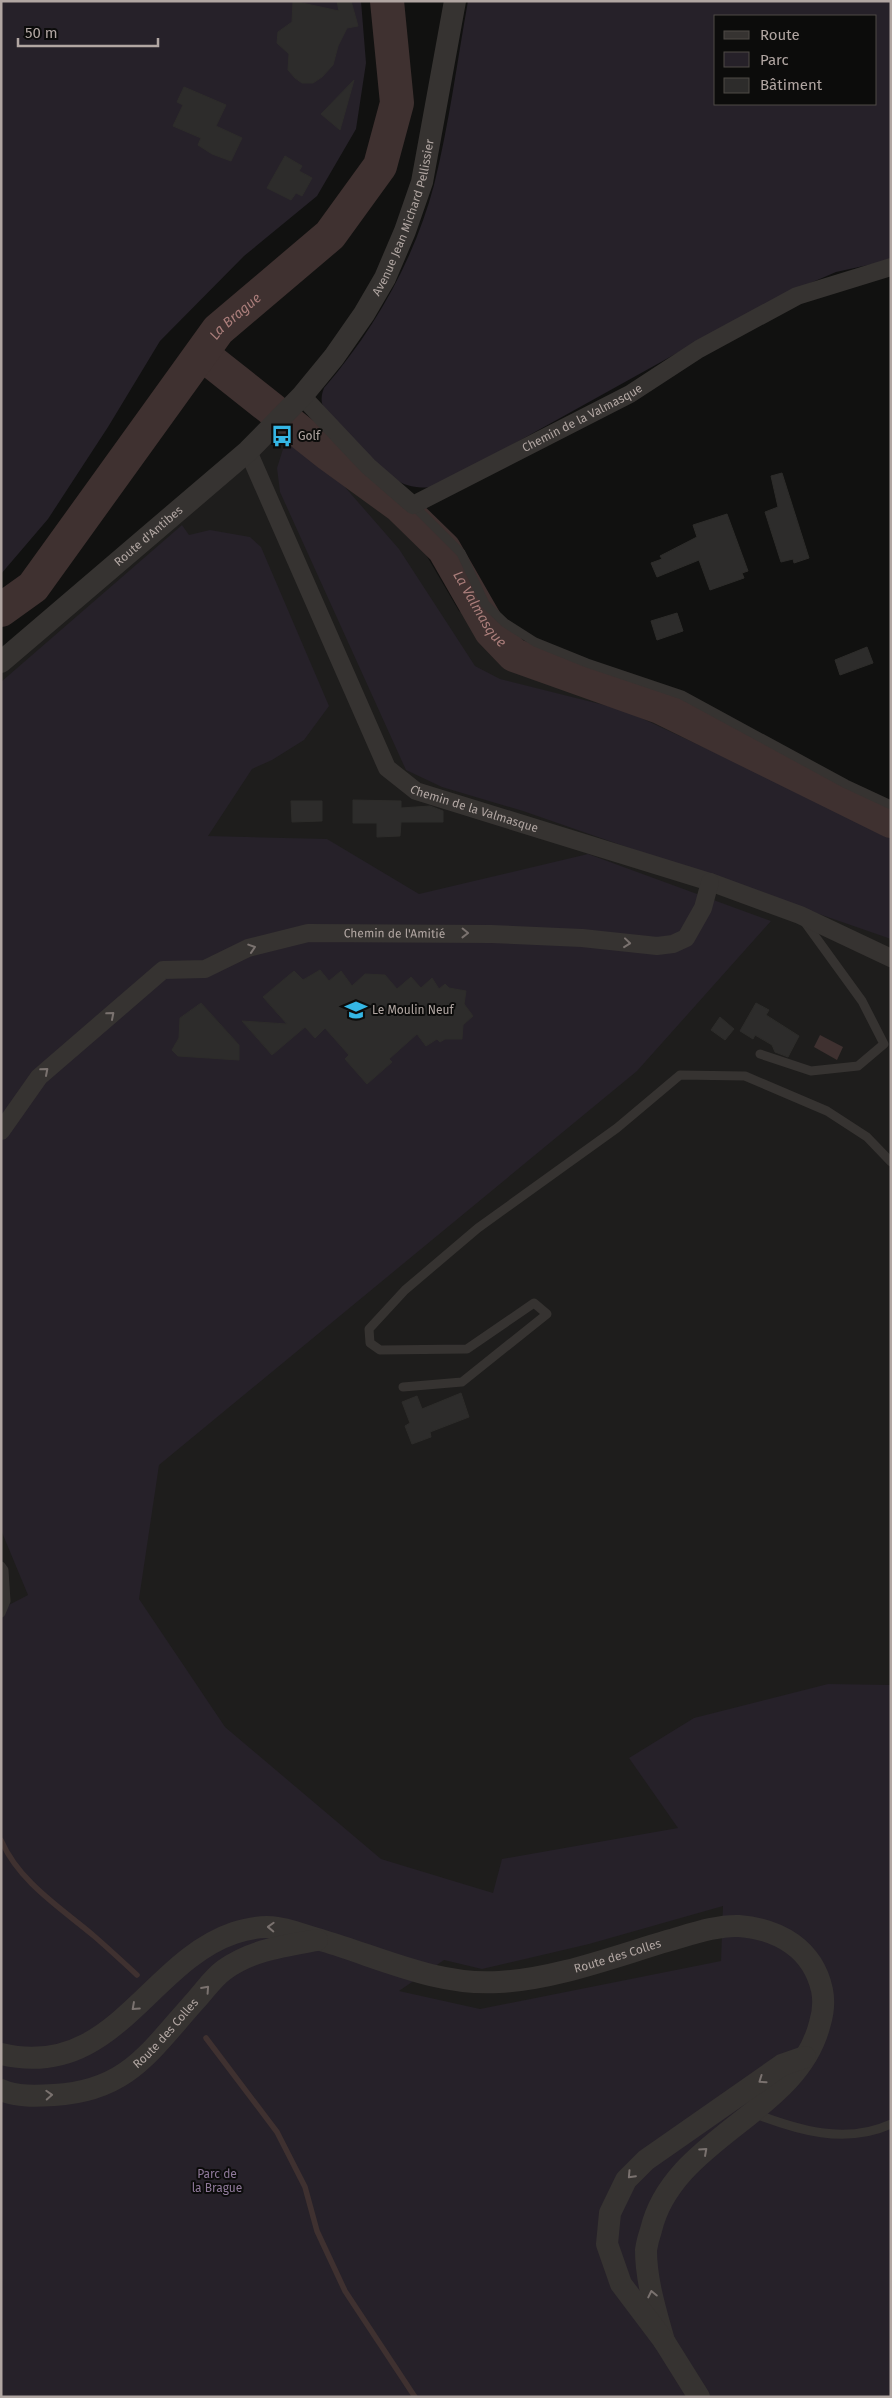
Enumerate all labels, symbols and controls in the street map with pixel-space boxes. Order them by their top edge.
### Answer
scale bar [18,15,158,47]
legend [714,15,877,105]
text: 50 m [25,24,58,42]
text: Route [760,26,800,44]
text: Parc [760,51,789,69]
text: Bâtiment [760,76,823,94]
street label: Avenue Jean Michard Pellissier [369,138,437,298]
water label: La Brague [206,289,265,343]
street label: Chemin de la Valmasque [520,381,645,455]
bus stop icon: Golf [269,423,295,449]
place label: Golf [298,429,321,443]
street label: Route d'Antibes [111,503,186,569]
water label: La Valmasque [449,568,510,651]
street label: Chemin de la Valmasque [407,782,540,835]
street label: Chemin de l'Amitié [344,926,445,941]
one-way arrow [461,928,469,939]
one-way arrow [623,937,631,948]
one-way arrow [247,943,256,953]
school or university icon: Le Moulin Neuf [343,997,369,1023]
place label: Le Moulin Neuf [372,1003,455,1017]
one-way arrow [105,1012,114,1021]
one-way arrow [40,1068,49,1077]
one-way arrow [267,1922,275,1933]
street label: Route des Colles [572,1936,663,1976]
one-way arrow [200,1986,209,1995]
street label: Route des Colles [130,1995,201,2071]
one-way arrow [132,2002,141,2011]
one-way arrow [758,2074,768,2083]
one-way arrow [46,2090,54,2101]
one-way arrow [699,2148,708,2157]
park label: Parc de la Brague [192,2167,242,2195]
one-way arrow [628,2169,637,2178]
one-way arrow [647,2289,658,2298]

